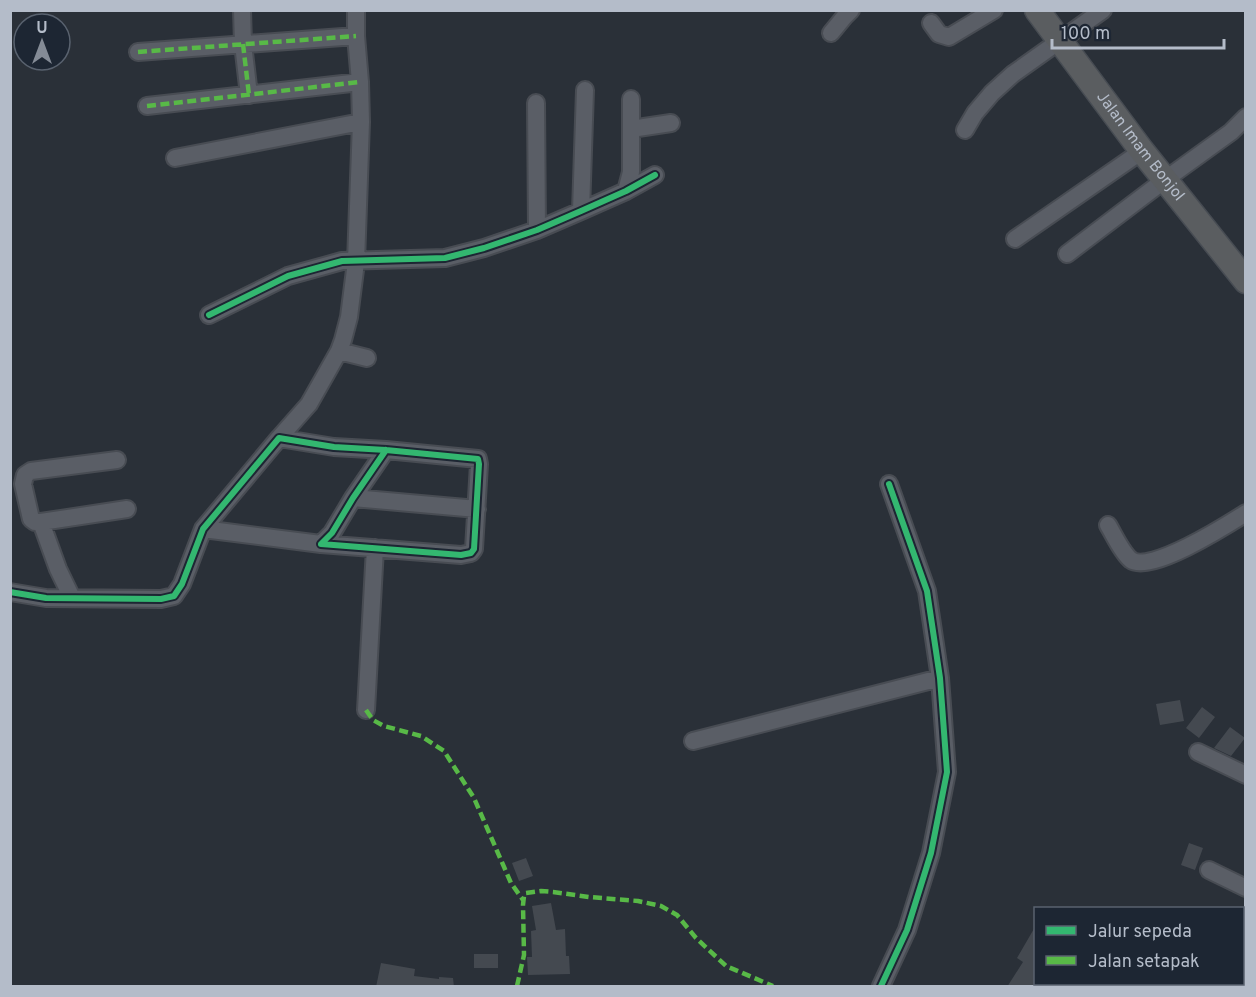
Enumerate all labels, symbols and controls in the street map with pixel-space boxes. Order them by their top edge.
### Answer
north arrow [12,12,72,72]
scale bar [1052,12,1224,50]
text: U [36,19,48,39]
text: 100 m [1061,23,1110,46]
street label: Jalan Imam Bonjol [1091,88,1188,205]
legend [1034,907,1244,985]
text: Jalur sepeda [1088,921,1192,944]
text: Jalan setapak [1088,951,1200,974]

